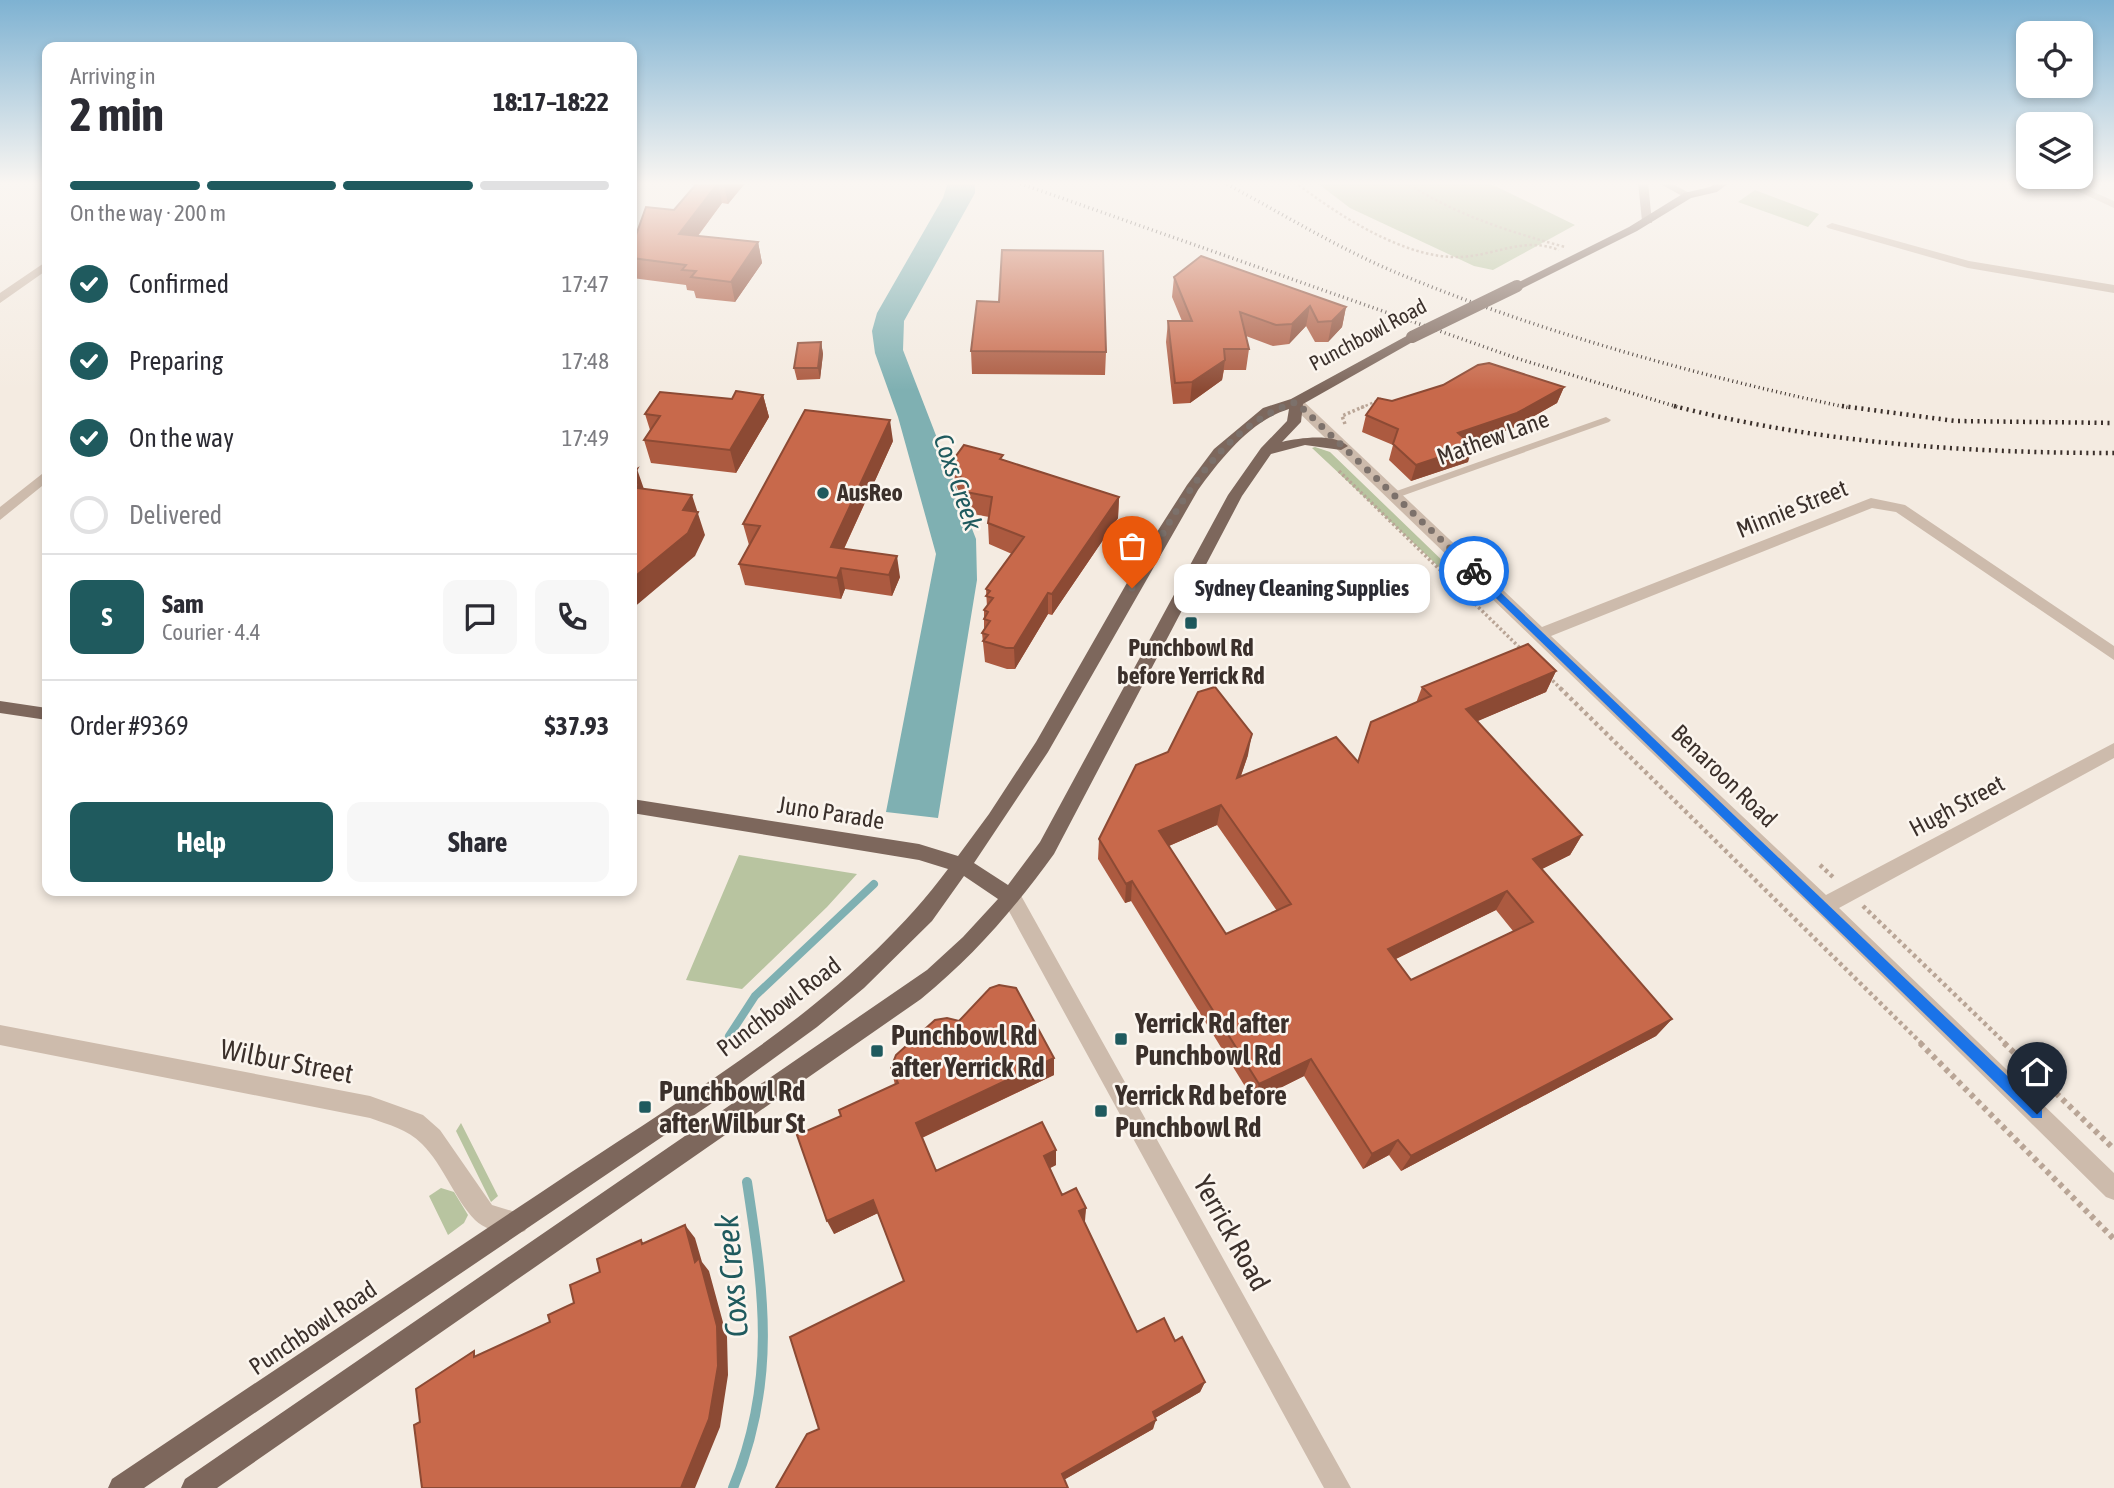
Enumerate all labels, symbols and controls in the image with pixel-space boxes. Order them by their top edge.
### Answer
map controls [2016,21,2093,189]
button: locate [2016,21,2093,98]
text: Arriving in [70,63,156,89]
text: 18:17–18:22 [493,87,609,117]
text: 2 min [70,88,164,141]
button: layers [2016,112,2093,189]
text: On the way · 200 m [70,200,226,226]
icon: check [70,265,108,303]
text: Confirmed [129,269,229,299]
text: 17:47 [562,271,609,297]
street label: Punchbowl Road [1305,293,1430,375]
icon: check [70,342,108,380]
text: Preparing [129,346,223,376]
text: 17:48 [562,348,609,374]
street label: Mathew Lane [1433,405,1552,470]
icon: check [70,419,108,457]
text: On the way [129,423,234,453]
text: 17:49 [562,425,609,451]
water label: Coxs Creek [928,430,989,535]
street label: Minnie Street [1732,474,1851,543]
place label: AusReo [836,479,903,506]
marker: AusReo [815,485,831,501]
text: Delivered [129,500,222,530]
pin [1102,516,1162,588]
icon: bag [1113,527,1151,565]
courier [1439,536,1509,606]
icon: bike [1455,552,1493,590]
callout: Sydney Cleaning Supplies [1174,564,1430,612]
text: Sydney Cleaning Supplies [1195,575,1409,601]
button: chat [443,580,517,654]
button: phone [535,580,609,654]
text: Sam [162,589,204,619]
text: S [102,602,112,632]
marker: Punchbowl Rd before Yerrick Rd [1183,615,1199,631]
text: Courier · 4.4 [162,619,261,645]
place label: Punchbowl Rd before Yerrick Rd [1117,634,1265,689]
text: Order #9369 [70,711,189,741]
text: $37.93 [545,711,609,741]
street label: Benaroon Road [1666,719,1782,832]
street label: Hugh Street [1905,769,2009,842]
street label: Juno Parade [776,791,887,834]
button: Help [70,802,333,882]
button: Share [347,802,609,882]
street label: Punchbowl Road [712,951,846,1062]
place label: Yerrick Rd after Punchbowl Rd [1134,1007,1289,1071]
place label: Punchbowl Rd after Yerrick Rd [891,1019,1045,1083]
marker: Yerrick Rd after Punchbowl Rd [1113,1031,1129,1047]
street label: Wilbur Street [218,1032,356,1090]
pin [2007,1042,2067,1114]
marker: Punchbowl Rd after Yerrick Rd [869,1043,885,1059]
icon: home [2018,1053,2056,1091]
place label: Punchbowl Rd after Wilbur St [659,1075,805,1139]
place label: Yerrick Rd before Punchbowl Rd [1114,1079,1287,1143]
marker: Punchbowl Rd after Wilbur St [637,1099,653,1115]
marker: Yerrick Rd before Punchbowl Rd [1093,1103,1109,1119]
street label: Yerrick Road [1187,1170,1277,1296]
water label: Coxs Creek [708,1212,755,1339]
street label: Punchbowl Road [244,1275,382,1380]

